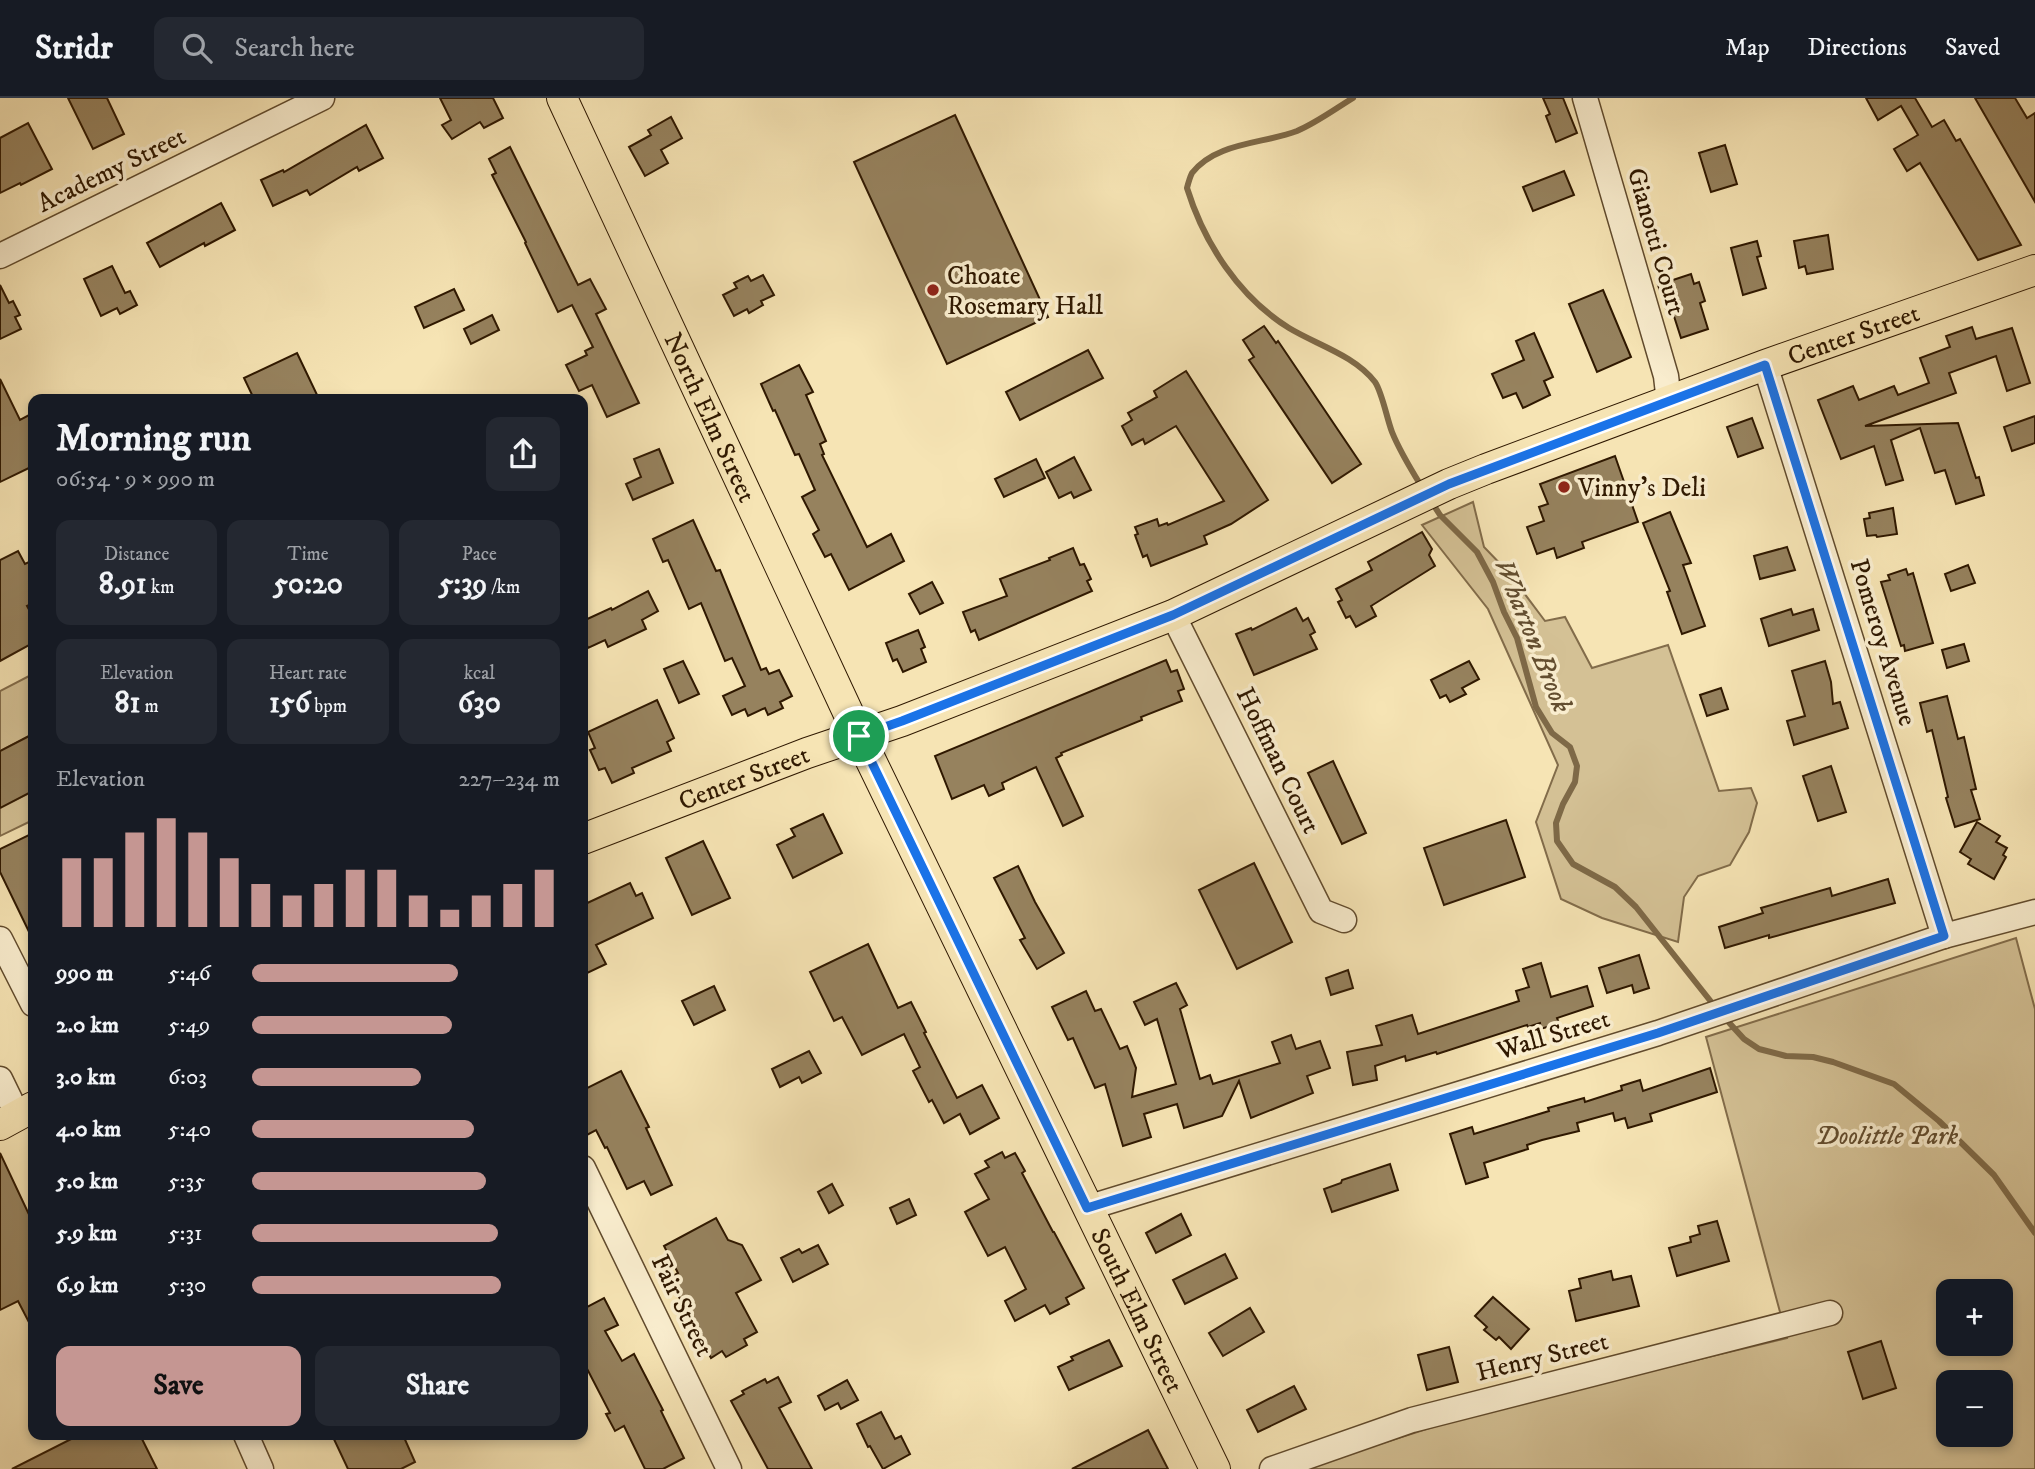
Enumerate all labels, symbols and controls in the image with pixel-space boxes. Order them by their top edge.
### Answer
search box [154,17,644,80]
text: Stridr [35,28,112,69]
icon: search [178,29,216,67]
text: Search here [234,32,355,65]
text: Map [1725,33,1770,63]
text: Directions [1808,33,1907,63]
text: Saved [1945,33,2000,63]
street label: Academy Street [32,120,191,221]
street label: Gianotti Court [1619,164,1692,319]
place label: Choate Rosemary Hall [947,260,1103,323]
marker: Choate Rosemary Hall [925,282,941,298]
street label: Center Street [1784,297,1924,374]
street label: North Elm Street [656,328,763,508]
text: Morning run [56,415,251,463]
button: share [486,417,560,491]
text: 06:54 · 9 × 990 m [56,465,215,494]
place label: Vinny’s Deli [1577,472,1706,505]
marker: Vinny’s Deli [1556,479,1572,495]
text: Distance [104,543,169,566]
text: Time [287,543,329,566]
text: Pace [462,543,497,566]
water label: Wharton Brook [1486,553,1580,718]
street label: Pomeroy Avenue [1842,555,1924,730]
text: 8.91 [99,566,147,603]
text: 50:20 [273,566,343,603]
text: 5:39 [438,566,487,603]
text: km [147,576,175,599]
text: /km [487,576,520,599]
text: Elevation [100,662,173,685]
text: Heart rate [269,662,347,685]
text: kcal [464,662,495,685]
street label: Hoffman Court [1228,682,1327,839]
text: 81 [114,685,141,722]
text: 156 [269,685,310,722]
text: 630 [458,685,501,722]
text: m [141,695,159,718]
text: bpm [310,695,347,718]
pin [829,706,889,766]
icon: arrive [840,717,878,755]
street label: Center Street [674,739,814,819]
text: Elevation [56,765,145,794]
text: 227–234 m [458,765,560,794]
text: 990 m [56,959,114,988]
text: 5:46 [168,959,211,988]
street label: Wall Street [1492,1003,1614,1068]
text: 2.0 km [56,1011,119,1040]
text: 5:49 [168,1011,210,1040]
text: 3.0 km [56,1063,116,1092]
text: 6:03 [168,1063,207,1092]
text: 4.0 km [56,1115,121,1144]
text: 5:40 [168,1115,211,1144]
park label: Doolittle Park [1816,1120,1958,1153]
text: 5.0 km [56,1167,118,1196]
text: 5:35 [168,1167,205,1196]
text: 5.9 km [56,1219,117,1248]
text: 5:31 [168,1219,202,1248]
street label: South Elm Street [1082,1223,1190,1399]
street label: Fair Street [643,1249,721,1362]
text: 6.9 km [56,1271,119,1300]
text: 5:30 [168,1271,206,1300]
map controls [1936,1279,2013,1447]
button: + [1936,1279,2013,1356]
street label: Henry Street [1473,1325,1612,1390]
button: Save [56,1346,301,1426]
button: Share [315,1346,560,1426]
button: − [1936,1370,2013,1447]

